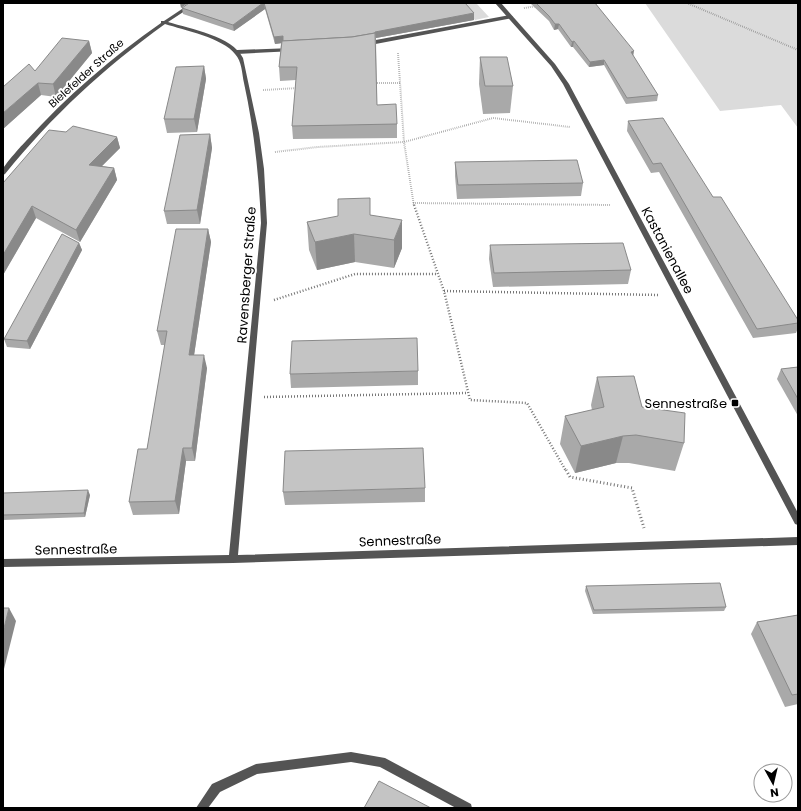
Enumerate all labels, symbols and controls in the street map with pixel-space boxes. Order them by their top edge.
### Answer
street label: Bielefelder Straße [45,35,127,111]
street label: Kastanienallee [637,203,699,297]
street label: Ravensberger Straße [232,206,261,344]
place label: Sennestraße [645,394,727,413]
marker: Sennestraße [730,398,740,408]
street label: Sennestraße [358,530,442,551]
street label: Sennestraße [35,539,117,560]
north arrow [753,763,793,803]
text: N [769,784,780,801]

